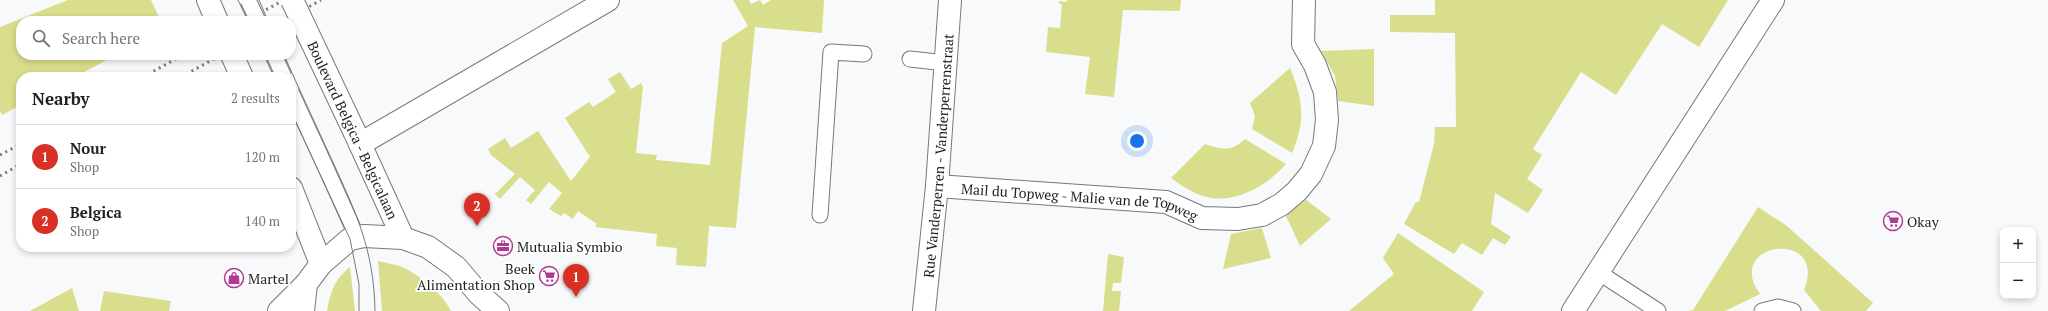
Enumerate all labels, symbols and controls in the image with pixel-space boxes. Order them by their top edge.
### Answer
search box [16,16,296,60]
icon: search [30,27,52,49]
text: Search here [62,28,140,48]
street label: Rue Vanderperren - Vanderperrenstraat [918,32,957,279]
street label: Boulevard Belgica - Belgicalaan [303,38,403,223]
text: Nearby [32,87,90,110]
text: 2 results [231,89,280,107]
your location [1127,131,1147,151]
text: Nour [70,138,106,158]
text: 1 [41,148,49,166]
text: 120 m [245,148,280,166]
text: Shop [70,158,99,176]
street label: Mail du Topweg - Malie van de Topweg [960,178,1202,225]
pin: 2 [464,193,490,226]
text: Belgica [70,202,122,222]
supermarket icon: Okay [1882,210,1904,232]
text: 2 [41,212,49,230]
text: 140 m [245,212,280,230]
place label: Okay [1907,212,1940,231]
text: Shop [70,222,99,240]
map controls [2000,227,2036,299]
button: + [2000,227,2036,263]
office icon: Mutualia Symbio [492,235,514,257]
place label: Mutualia Symbio [517,237,623,256]
place label: Beek Alimentation Shop [417,259,536,294]
button: − [2000,263,2036,299]
pin: 1 [563,264,589,297]
supermarket icon: Beek Alimentation Shop [538,265,560,287]
shop icon: Martel [223,267,245,289]
place label: Martel [248,269,289,288]

